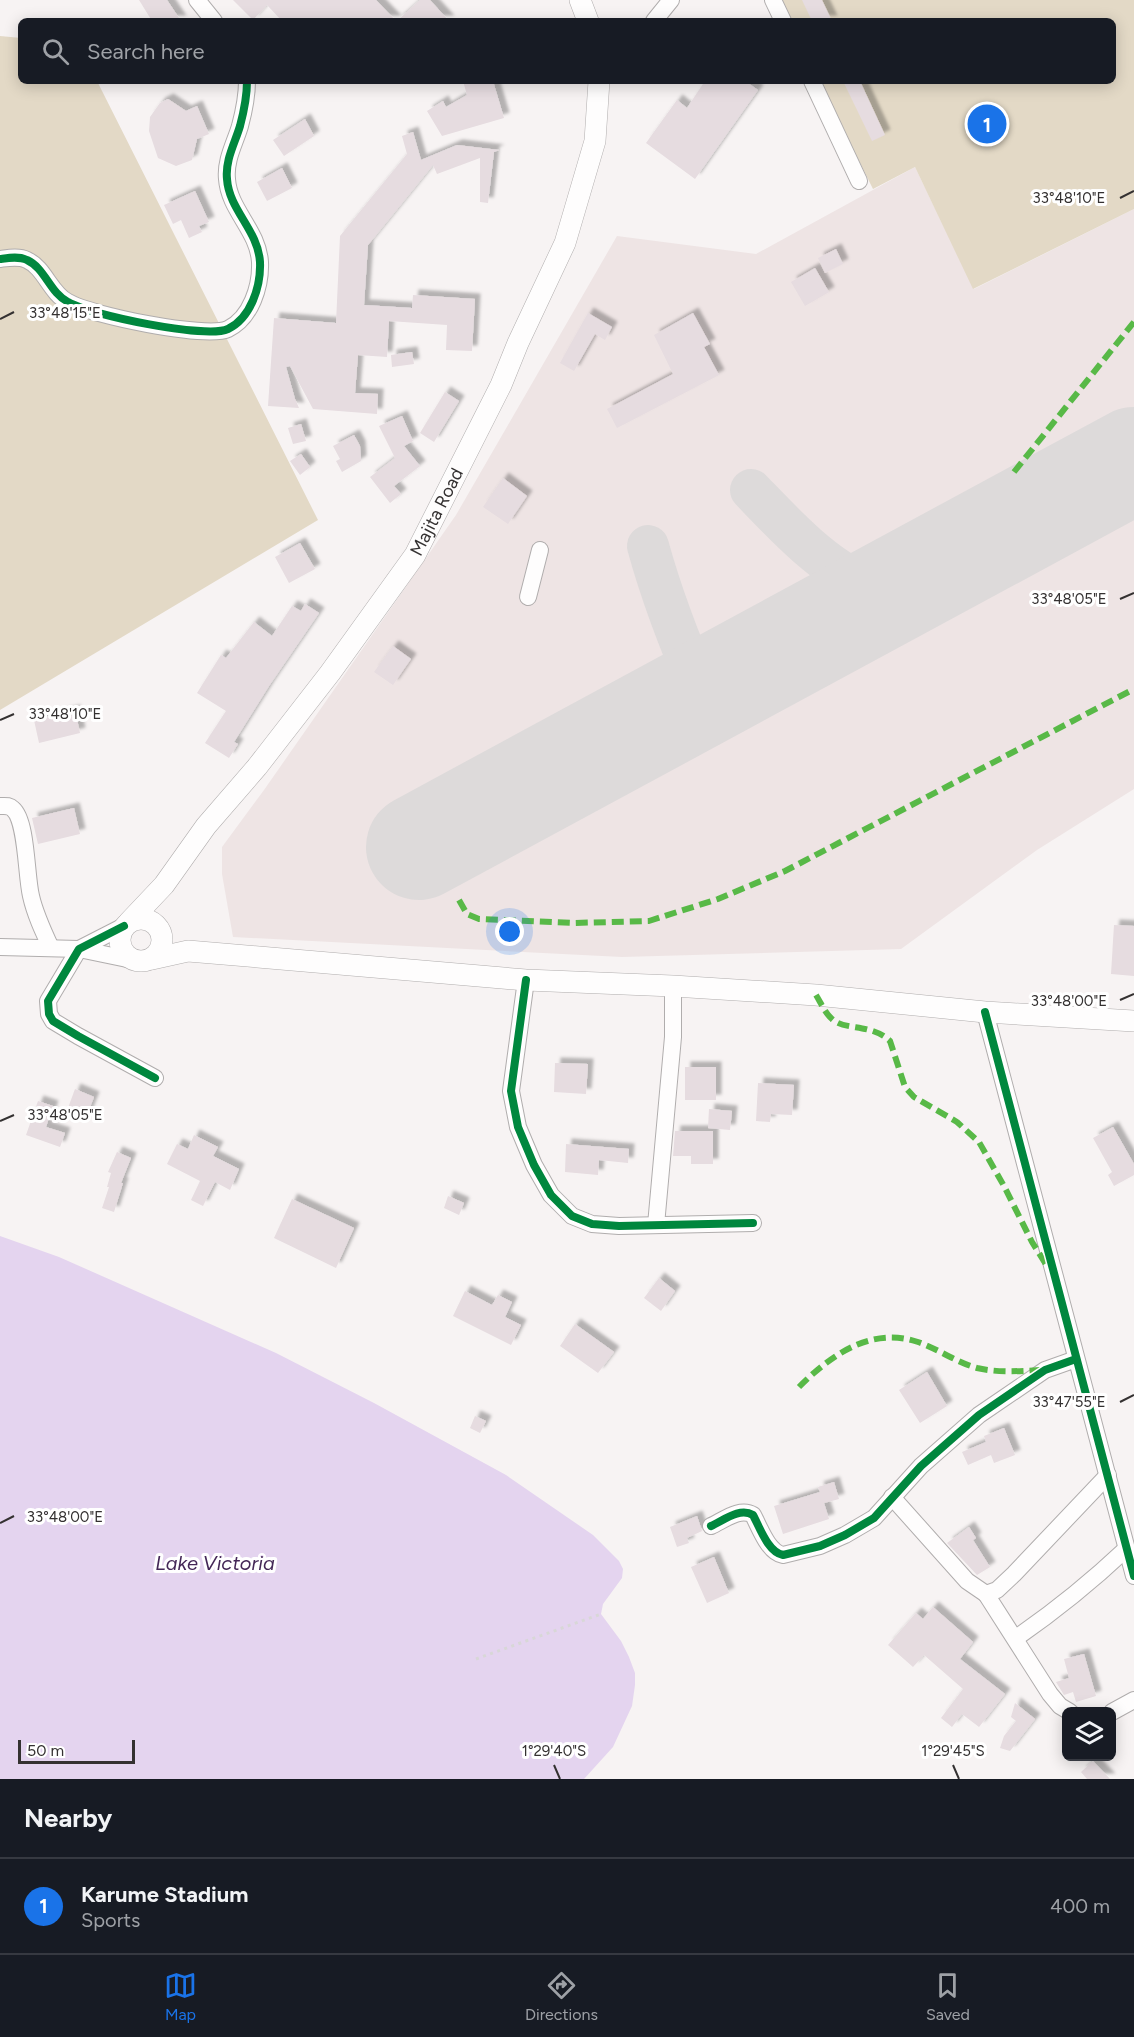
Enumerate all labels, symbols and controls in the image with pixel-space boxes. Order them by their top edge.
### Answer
search box [18,18,1116,84]
icon: search [39,35,72,68]
text: Search here [87,38,205,65]
pin: 1 [968,102,1006,146]
text: 33°48'10"E [1033,189,1105,207]
text: 33°48'15"E [29,304,101,322]
street label: Majita Road [405,464,468,559]
text: 33°48'05"E [1031,590,1107,608]
text: 33°48'10"E [29,705,101,723]
your location [495,917,524,946]
text: 33°48'00"E [1031,992,1107,1010]
text: 33°48'05"E [27,1106,103,1124]
text: 33°47'55"E [1032,1393,1106,1411]
text: 33°48'00"E [27,1508,103,1526]
water label: Lake Victoria [155,1551,275,1575]
map controls [1062,1707,1116,1761]
button: layers [1062,1707,1116,1761]
scale bar [18,1737,135,1764]
text: 50 m [27,1741,64,1760]
text: 1°29'40"S [522,1742,586,1760]
text: 1°29'45"S [921,1742,985,1760]
text: Nearby [24,1802,112,1834]
text: Karume Stadium [81,1881,248,1908]
text: 1 [39,1894,48,1918]
text: 400 m [1050,1894,1110,1918]
text: Sports [81,1908,140,1932]
tab: Map [164,1969,197,2024]
tab: Directions [525,1969,598,2024]
tab: Saved [926,1969,970,2024]

